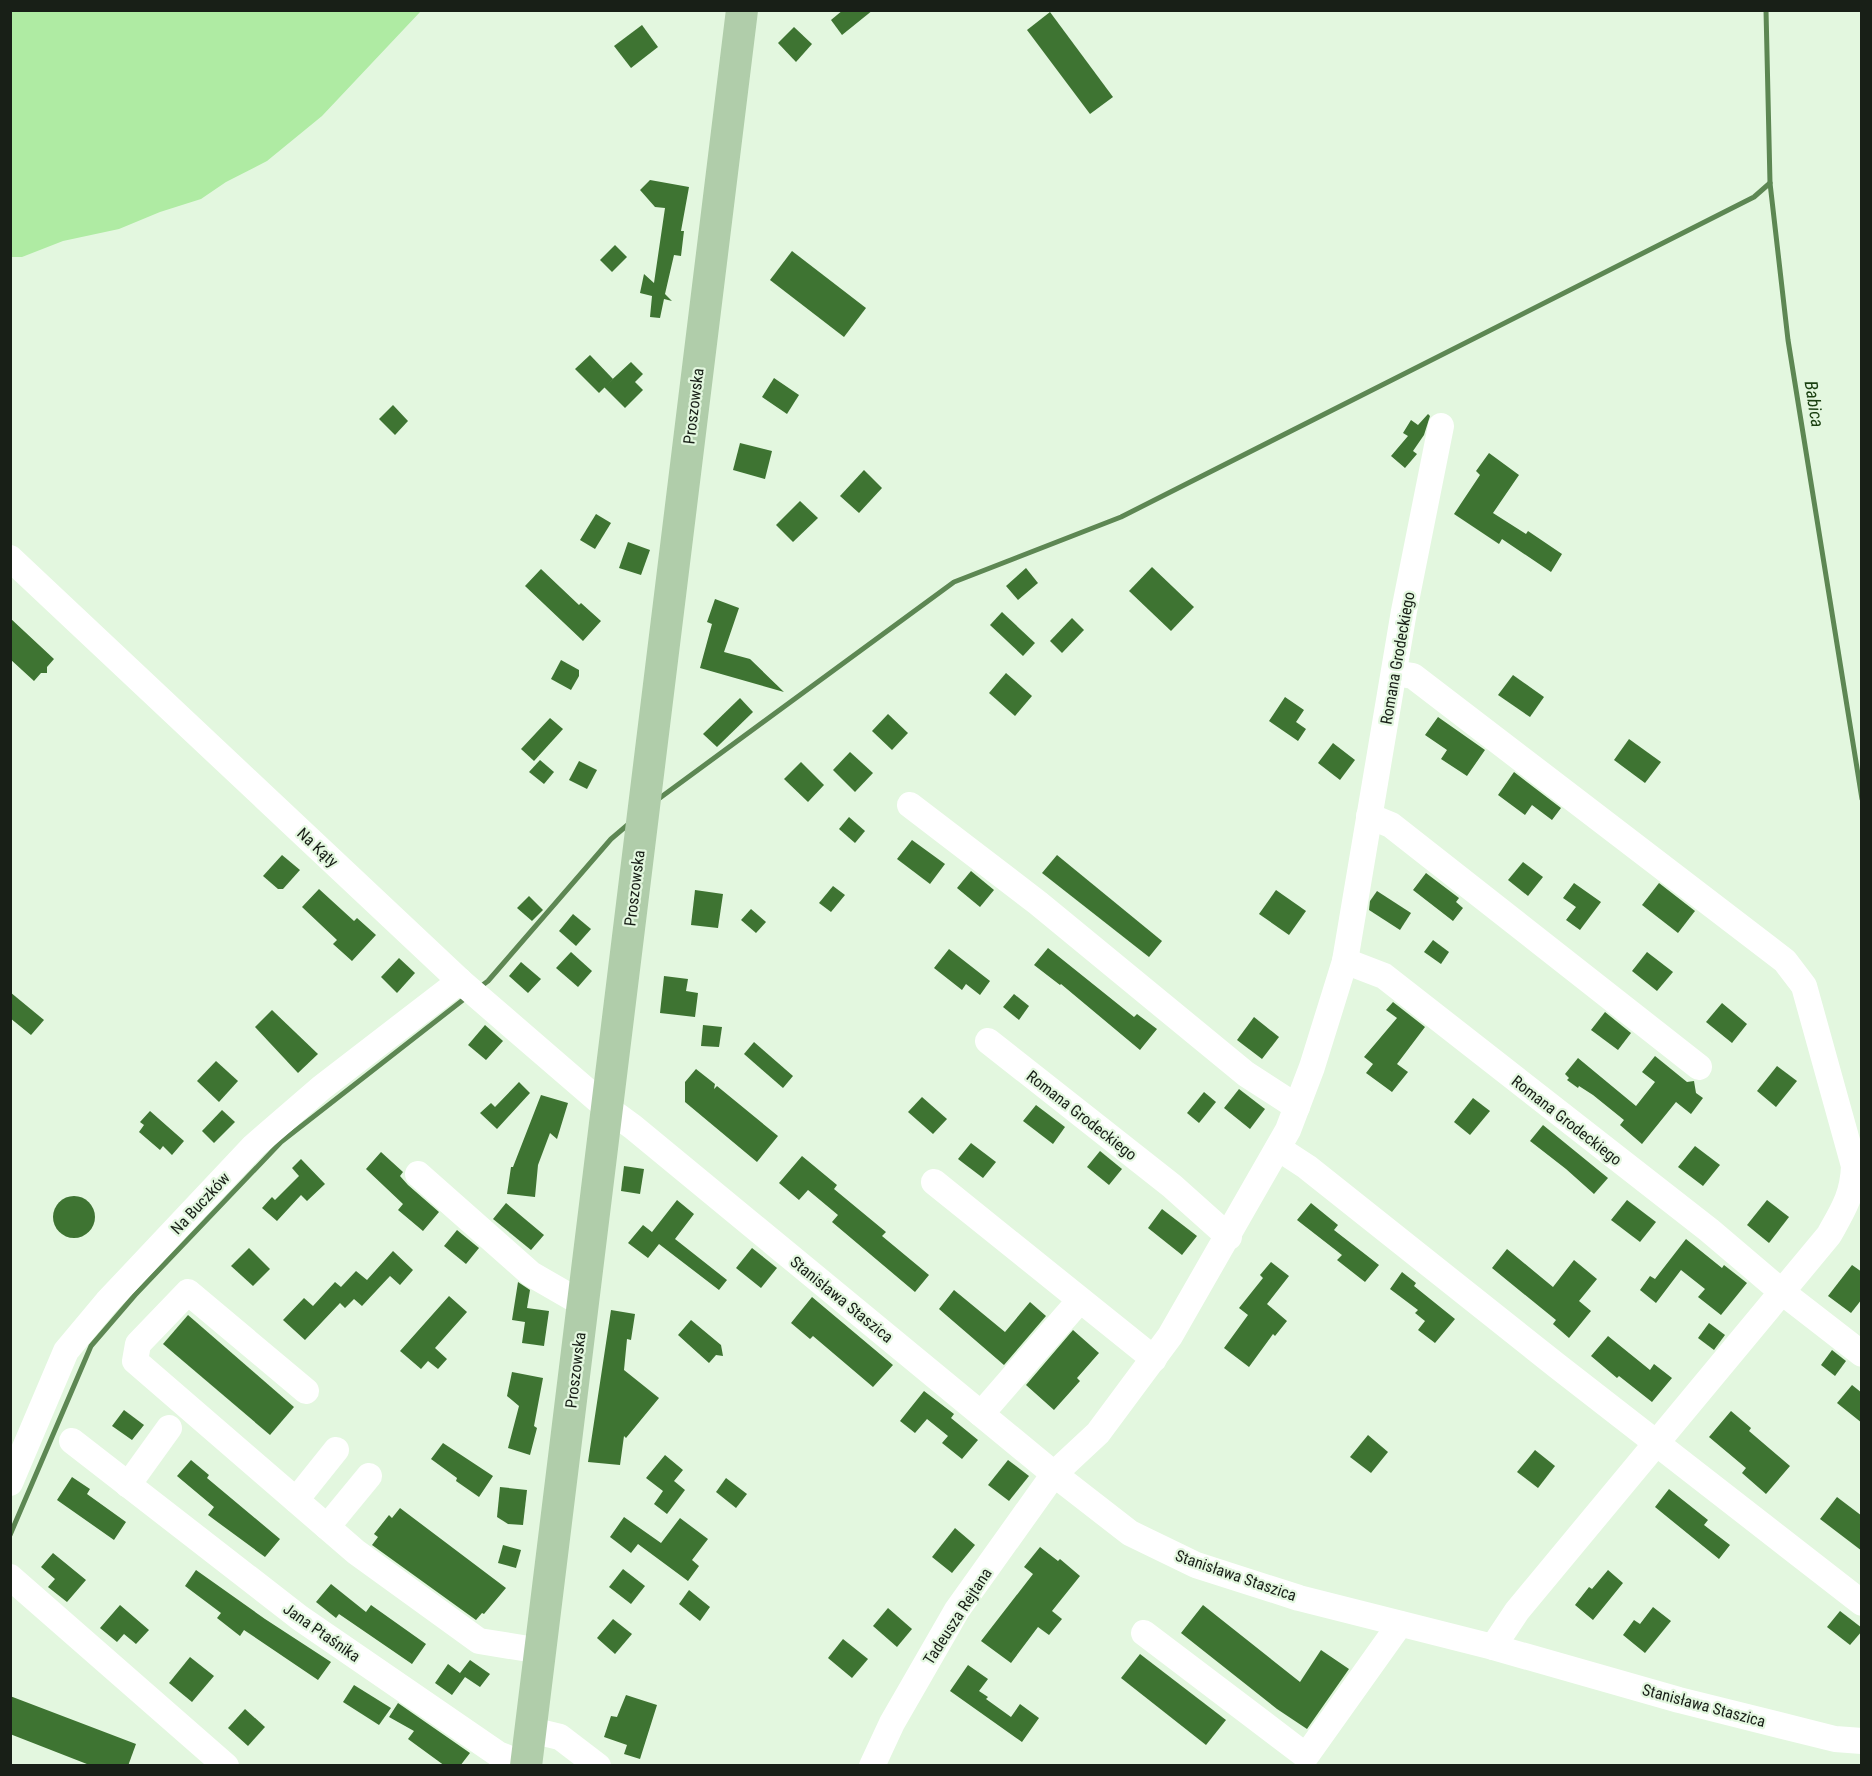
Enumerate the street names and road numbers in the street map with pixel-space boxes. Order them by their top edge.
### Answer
street label: Proszowska [679,367,708,445]
street label: Romana Grodeckiego [1376,590,1419,726]
street label: Na Kąty [293,824,342,871]
street label: Proszowska [620,849,649,927]
street label: Romana Grodeckiego [1023,1066,1141,1164]
street label: Romana Grodeckiego [1508,1071,1626,1169]
street label: Na Buczków [167,1168,234,1238]
street label: Stanisława Staszica [787,1252,897,1347]
street label: Proszowska [561,1331,590,1409]
street label: Stanisława Staszica [1173,1546,1299,1605]
street label: Tadeusza Rejtana [919,1564,996,1668]
street label: Jana Ptaśnika [280,1599,364,1666]
street label: Stanisława Staszica [1640,1680,1767,1731]

